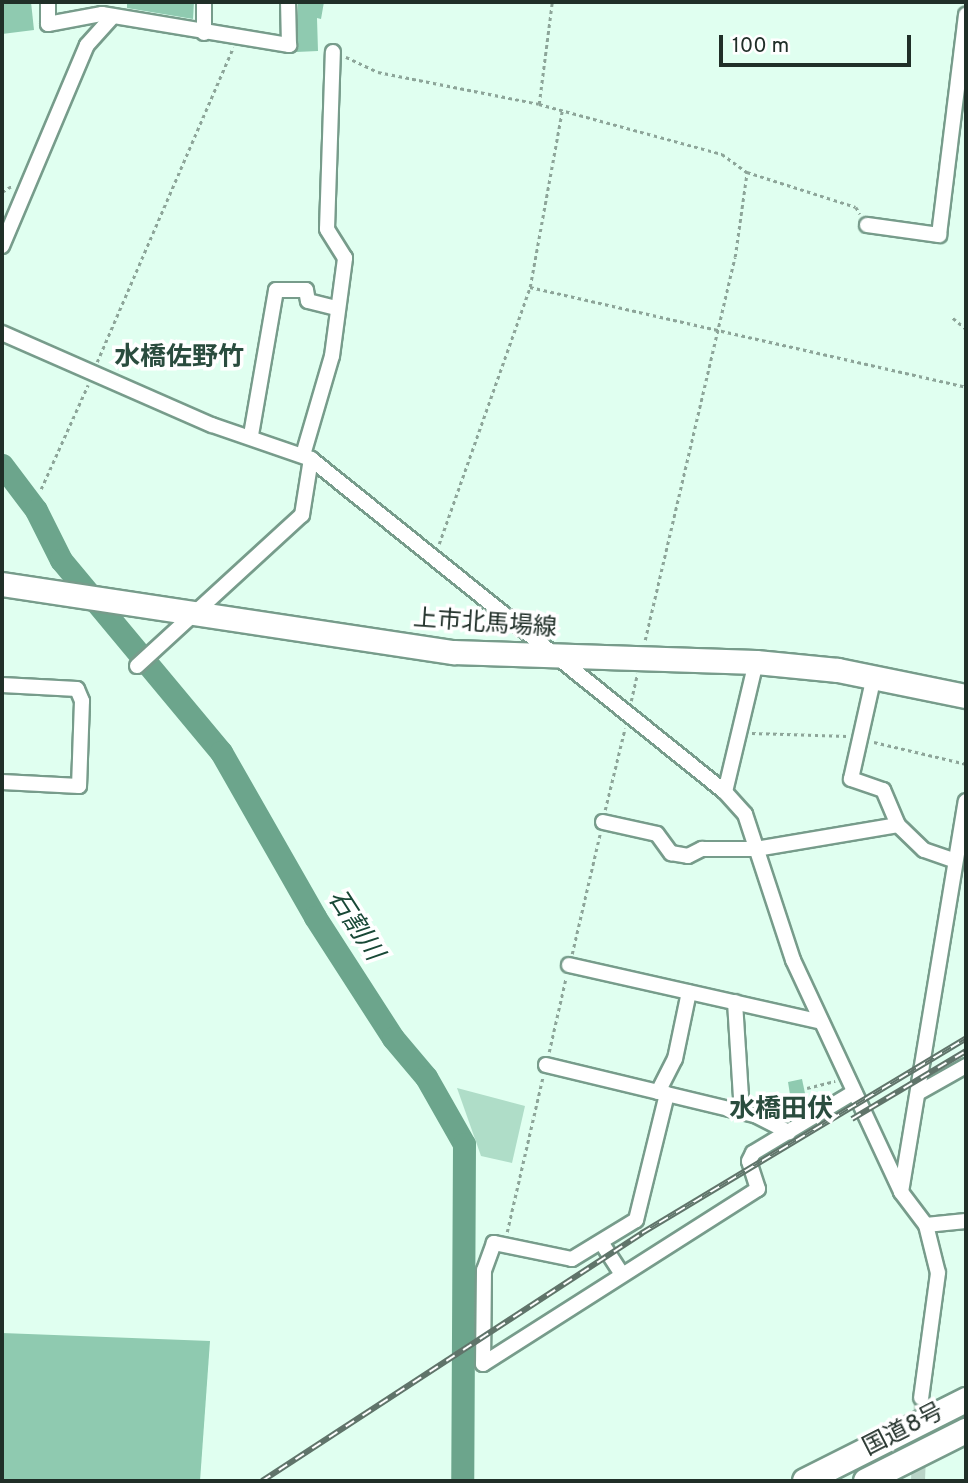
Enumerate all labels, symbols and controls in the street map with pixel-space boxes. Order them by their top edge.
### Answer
scale bar [723,21,916,65]
text: 100 m [732,33,789,60]
district label: 水橋佐野竹 [114,343,244,375]
street label: 上市北馬場線 [412,606,558,644]
water label: 石割川 [320,885,388,967]
district label: 水橋田伏 [729,1095,833,1127]
street label: 国道8号 [859,1398,949,1464]

